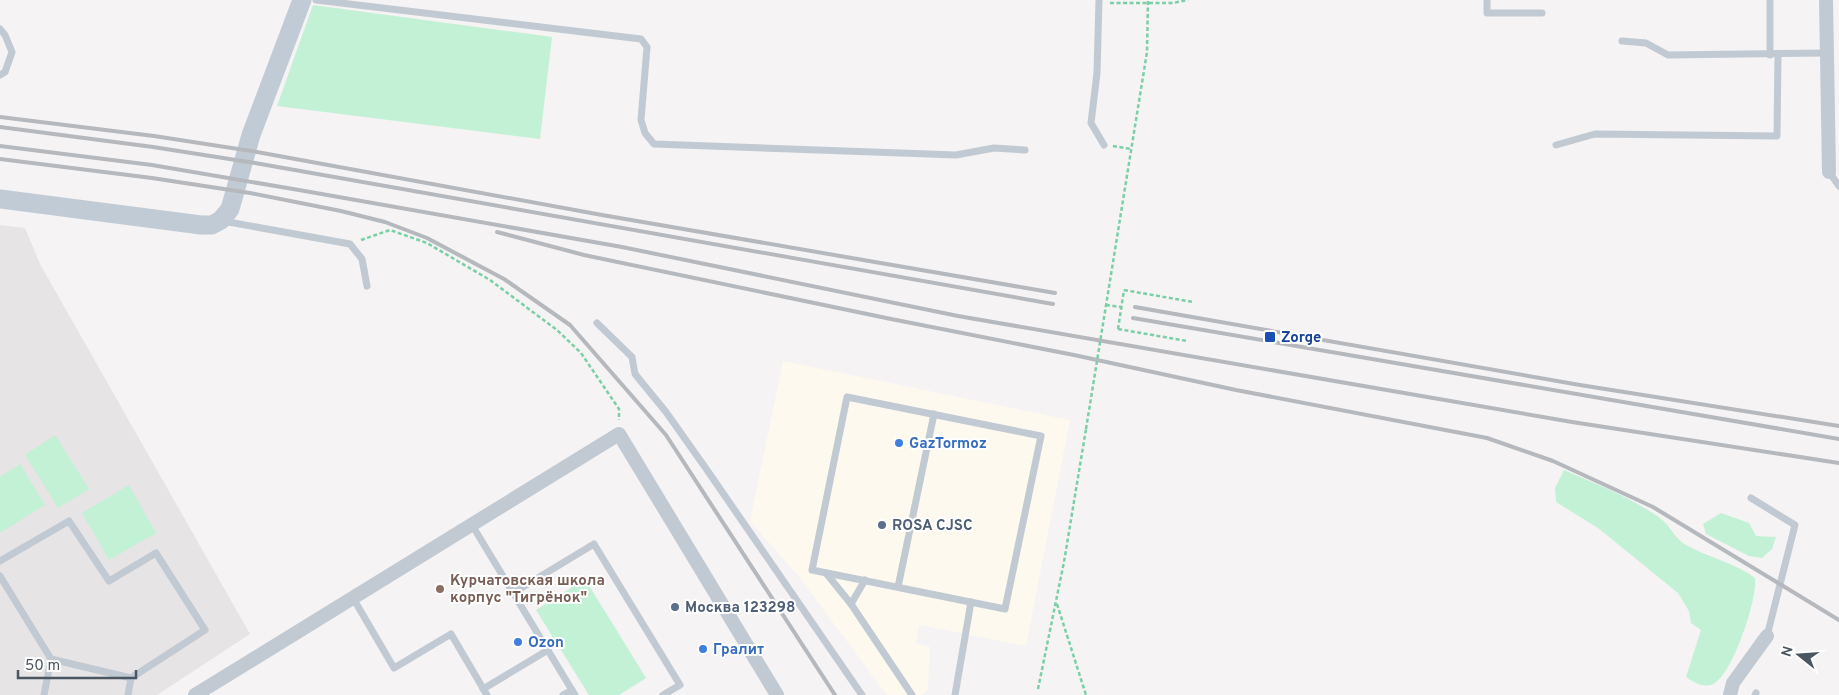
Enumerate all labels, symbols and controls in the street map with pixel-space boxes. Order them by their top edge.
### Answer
place label: Zorge [1281,329,1321,348]
marker: Zorge [1263,330,1277,344]
place label: GazTormoz [909,435,987,454]
marker: GazTormoz [893,437,905,449]
place label: ROSA CJSC [892,517,973,536]
marker: ROSA CJSC [876,519,888,531]
place label: Курчатовская школа корпус "Тигрёнок" [450,572,605,608]
marker: Курчатовская школа корпус "Тигрёнок" [434,583,446,595]
place label: Москва 123298 [685,599,795,618]
marker: Москва 123298 [669,601,681,613]
north arrow [1774,630,1824,680]
place label: Ozon [528,634,564,653]
marker: Ozon [512,636,524,648]
place label: Гралит [713,641,764,660]
marker: Гралит [697,643,709,655]
text: N [1778,644,1798,659]
scale bar [18,648,135,680]
text: 50 m [25,657,60,676]

